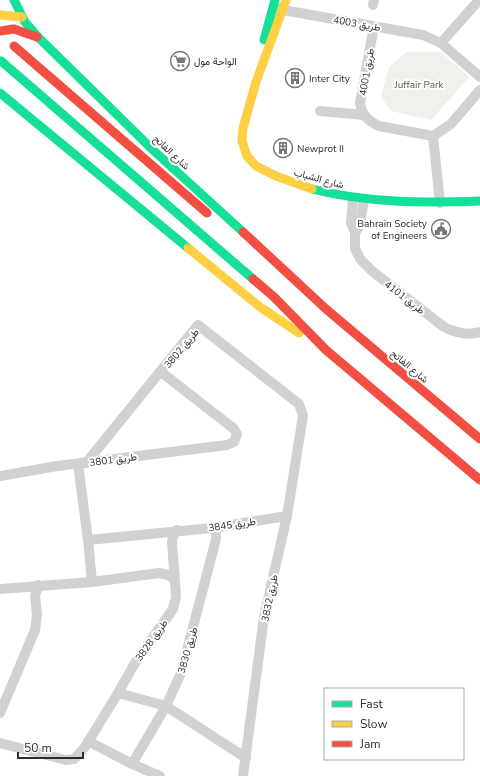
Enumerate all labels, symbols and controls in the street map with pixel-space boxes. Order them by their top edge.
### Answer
street label: طريق 4003 [332,13,382,35]
street label: طريق 4001 [356,47,378,97]
supermarket icon: الواحة مول [169,50,191,72]
place label: الواحة مول [194,55,237,69]
building icon: Inter City [284,67,306,89]
place label: Inter City [309,72,351,86]
park label: Juffair Park [393,78,445,92]
street label: شارع الفاتح [150,132,193,173]
building icon: Newprot II [272,137,294,159]
place label: Newprot II [297,142,344,156]
street label: شارع الشباب [292,166,345,192]
place label: Bahrain Society of Engineers [357,217,428,243]
public building icon: Bahrain Society of Engineers [430,218,452,240]
street label: طريق 4101 [381,278,428,318]
street label: طريق 3802 [161,325,203,371]
street label: شارع الفاتح [387,347,431,387]
street label: طريق 3801 [89,450,138,470]
street label: طريق 3845 [208,515,257,535]
street label: طريق 3832 [258,573,282,623]
street label: طريق 3828 [132,617,172,664]
street label: طريق 3830 [175,625,201,675]
legend [324,688,464,760]
text: Fast [360,696,383,712]
text: Slow [360,716,388,732]
scale bar [18,734,83,760]
text: Jam [359,736,381,752]
text: 50 m [24,740,52,756]

